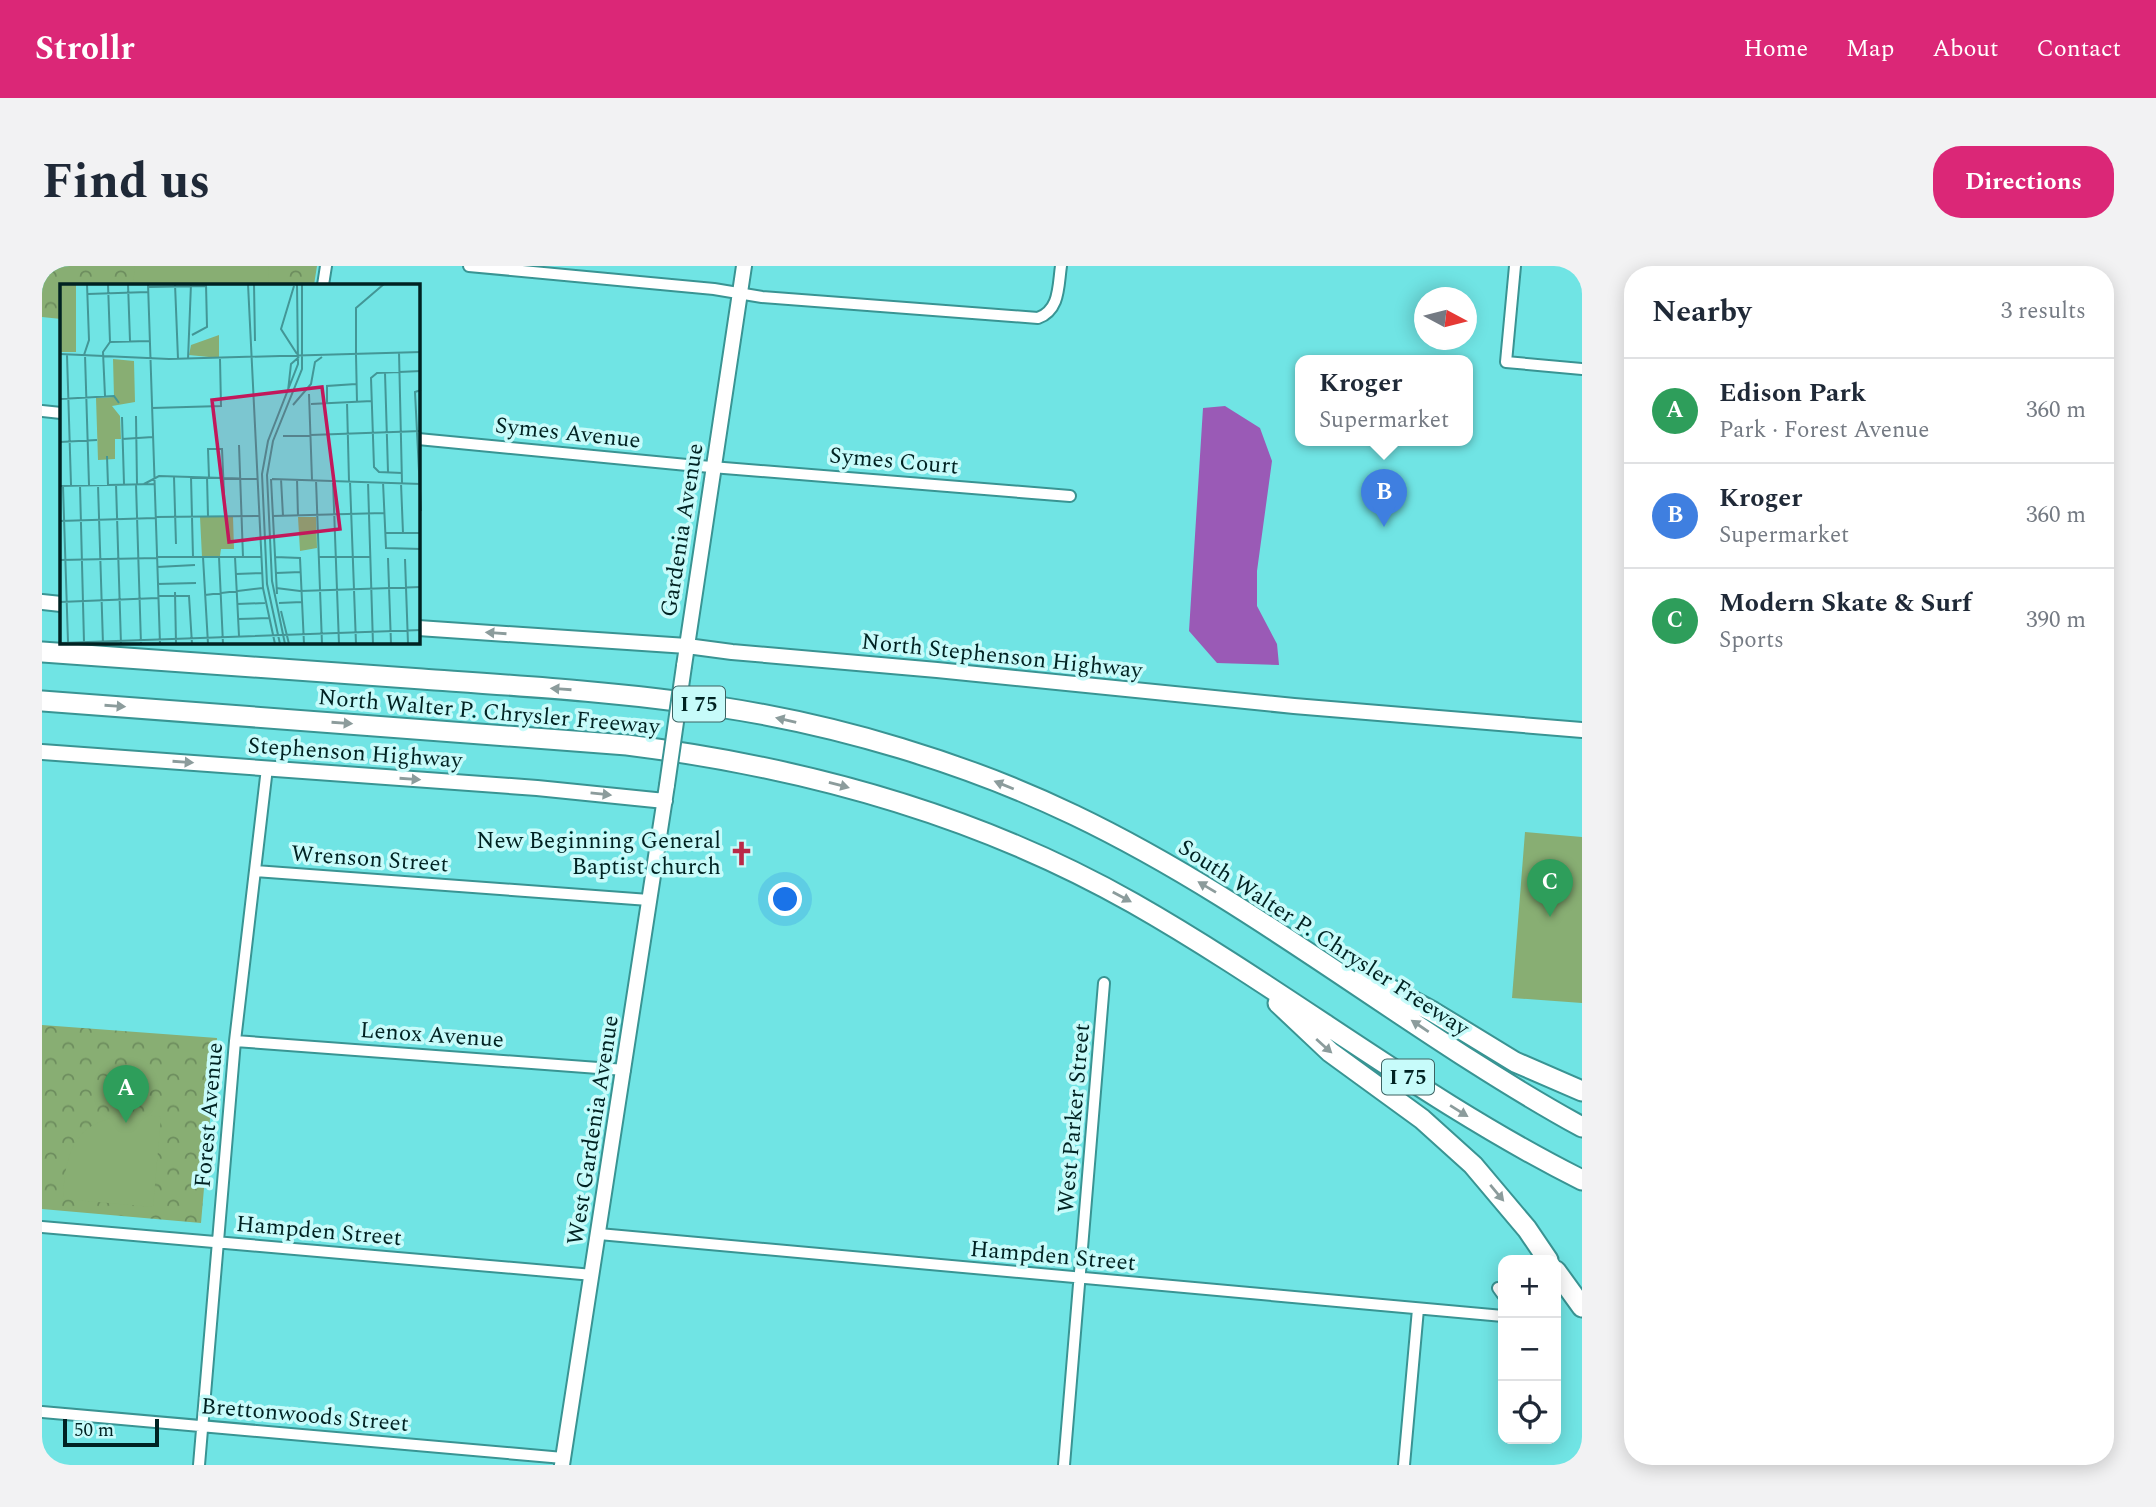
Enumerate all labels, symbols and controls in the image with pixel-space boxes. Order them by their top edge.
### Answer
text: Strollr [35,24,135,74]
text: Home [1743,31,1808,67]
text: Map [1846,31,1894,67]
text: About [1932,31,1998,67]
text: Contact [2036,31,2121,67]
text: Find us [42,145,210,220]
button: Directions [1933,146,2114,218]
inset map [60,284,420,644]
north arrow [1414,287,1477,350]
text: Nearby [1652,289,1751,335]
text: 3 results [2001,294,2086,329]
popup [1295,355,1473,446]
text: Kroger [1319,363,1402,403]
text: Edison Park [1719,373,1866,413]
text: A [1666,393,1684,428]
text: 360 m [2026,393,2086,428]
text: Supermarket [1319,403,1449,438]
street label: Symes Avenue [493,408,642,459]
text: Park · Forest Avenue [1719,413,1929,448]
street label: Symes Court [828,438,960,485]
street label: Gardenia Avenue [651,441,713,620]
pin: B [1361,469,1407,527]
text: Kroger [1719,478,1802,518]
text: B [1667,498,1683,533]
text: 360 m [2026,498,2086,533]
text: Supermarket [1719,518,1849,553]
text: Modern Skate & Surf [1719,583,1972,623]
text: C [1667,603,1683,638]
text: 390 m [2026,603,2086,638]
text: Sports [1719,623,1784,658]
street label: North Stephenson Highway [860,624,1145,689]
one-way arrow [485,627,507,638]
street label: North Walter P. Chrysler Freeway [317,680,662,745]
one-way arrow [550,683,572,694]
road number: I 75 [673,686,725,722]
one-way arrow [105,701,127,712]
one-way arrow [775,714,797,725]
one-way arrow [332,718,354,729]
street label: Stephenson Highway [246,729,464,779]
one-way arrow [173,757,195,768]
one-way arrow [400,774,422,785]
one-way arrow [993,779,1014,790]
one-way arrow [828,780,850,791]
one-way arrow [590,789,612,800]
place label: New Beginning General Baptist church [476,824,721,885]
street label: South Walter P. Chrysler Freeway [1171,831,1477,1046]
street label: Wrenson Street [290,837,450,882]
church icon: New Beginning General Baptist church [727,839,755,867]
pin: C [1527,859,1573,917]
one-way arrow [1197,881,1216,894]
your location [768,882,802,916]
one-way arrow [1113,891,1132,903]
street label: Lenox Avenue [359,1013,505,1058]
street label: West Gardenia Avenue [558,1013,629,1248]
one-way arrow [1410,1020,1430,1033]
street label: West Parker Street [1049,1022,1100,1214]
one-way arrow [1316,1038,1333,1053]
street label: Forest Avenue [186,1041,233,1189]
road number: I 75 [1382,1060,1434,1094]
pin: A [103,1065,149,1123]
one-way arrow [1450,1105,1469,1118]
one-way arrow [1489,1184,1504,1202]
street label: Hampden Street [235,1207,403,1256]
street label: Hampden Street [969,1232,1137,1281]
map controls [1498,1255,1561,1444]
button: + [1498,1255,1561,1318]
button: − [1498,1318,1561,1381]
button: locate [1498,1381,1561,1444]
street label: Brettonwoods Street [199,1389,410,1442]
scale bar [63,1416,159,1448]
text: 50 m [74,1416,114,1445]

